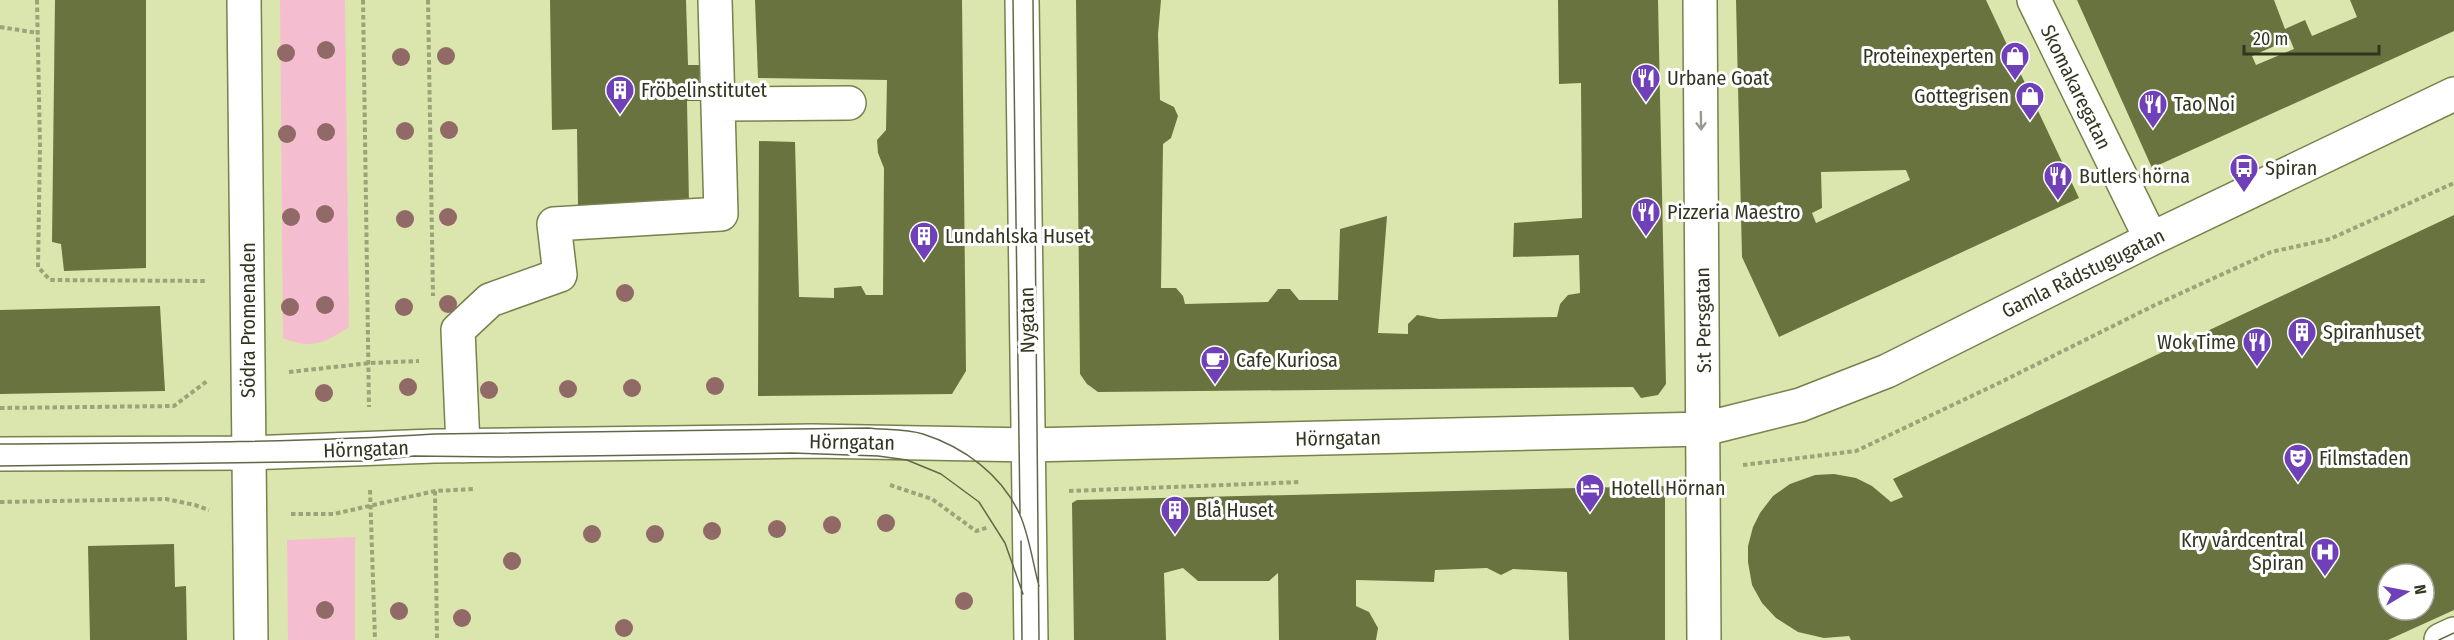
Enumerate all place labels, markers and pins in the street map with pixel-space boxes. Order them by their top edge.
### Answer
shop icon: Proteinexperten [1999,40,2031,82]
place label: Proteinexperten [1863,44,1994,68]
restaurant icon: Urbane Goat [1630,62,1662,104]
place label: Urbane Goat [1667,66,1770,90]
building icon: Fröbelinstitutet [604,74,636,116]
place label: Fröbelinstitutet [641,78,768,102]
shop icon: Gottegrisen [2014,80,2046,122]
place label: Gottegrisen [1914,84,2009,108]
restaurant icon: Tao Noi [2137,88,2169,130]
place label: Tao Noi [2174,92,2235,116]
bus stop icon: Spiran [2228,152,2260,194]
place label: Spiran [2265,156,2317,180]
restaurant icon: Butlers hörna [2042,160,2074,202]
place label: Butlers hörna [2079,164,2190,188]
restaurant icon: Pizzeria Maestro [1630,196,1662,238]
place label: Pizzeria Maestro [1667,200,1800,224]
building icon: Lundahlska Huset [908,220,940,262]
place label: Lundahlska Huset [945,224,1091,248]
building icon: Spiranhuset [2286,316,2318,358]
place label: Spiranhuset [2323,320,2422,344]
restaurant icon: Wok Time [2241,326,2273,368]
place label: Wok Time [2157,330,2236,354]
cafe icon: Cafe Kuriosa [1199,344,1231,386]
place label: Cafe Kuriosa [1236,348,1338,372]
theatre icon: Filmstaden [2282,442,2314,484]
place label: Filmstaden [2319,446,2409,470]
hotel icon: Hotell Hörnan [1574,472,1606,514]
place label: Hotell Hörnan [1611,476,1726,500]
building icon: Blå Huset [1159,494,1191,536]
place label: Blå Huset [1196,498,1275,522]
place label: Kry vårdcentral Spiran [2181,528,2304,575]
hospital icon: Kry vårdcentral Spiran [2309,536,2341,578]

